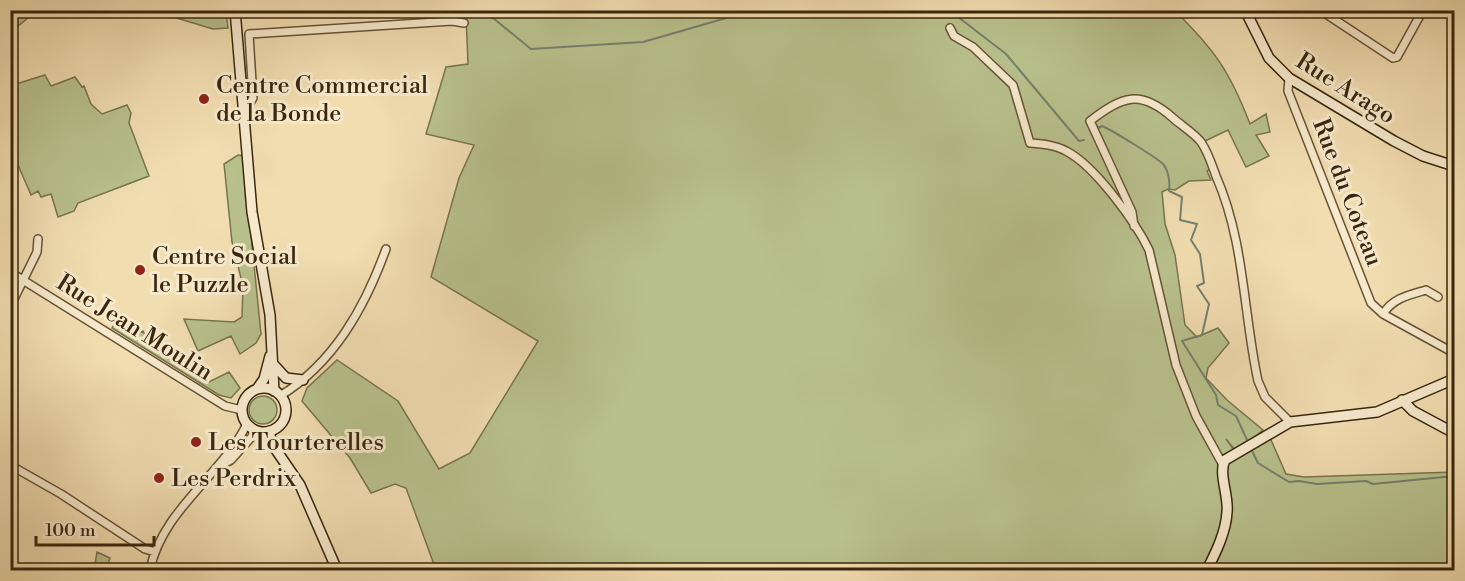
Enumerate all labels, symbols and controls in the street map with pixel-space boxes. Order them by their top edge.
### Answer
street label: Rue Arago [1290,46,1401,131]
place label: Centre Commercial de la Bonde [216,71,428,129]
marker: Centre Commercial de la Bonde [197,92,211,106]
street label: Rue du Coteau [1305,114,1389,271]
place label: Centre Social le Puzzle [152,242,297,300]
marker: Centre Social le Puzzle [133,263,147,277]
street label: Rue Jean Moulin [51,268,218,388]
place label: Les Tourterelles [208,428,384,458]
marker: Les Tourterelles [189,435,203,449]
place label: Les Perdrix [171,464,297,494]
marker: Les Perdrix [152,471,166,485]
scale bar [36,509,154,547]
text: 100 m [45,519,96,542]

